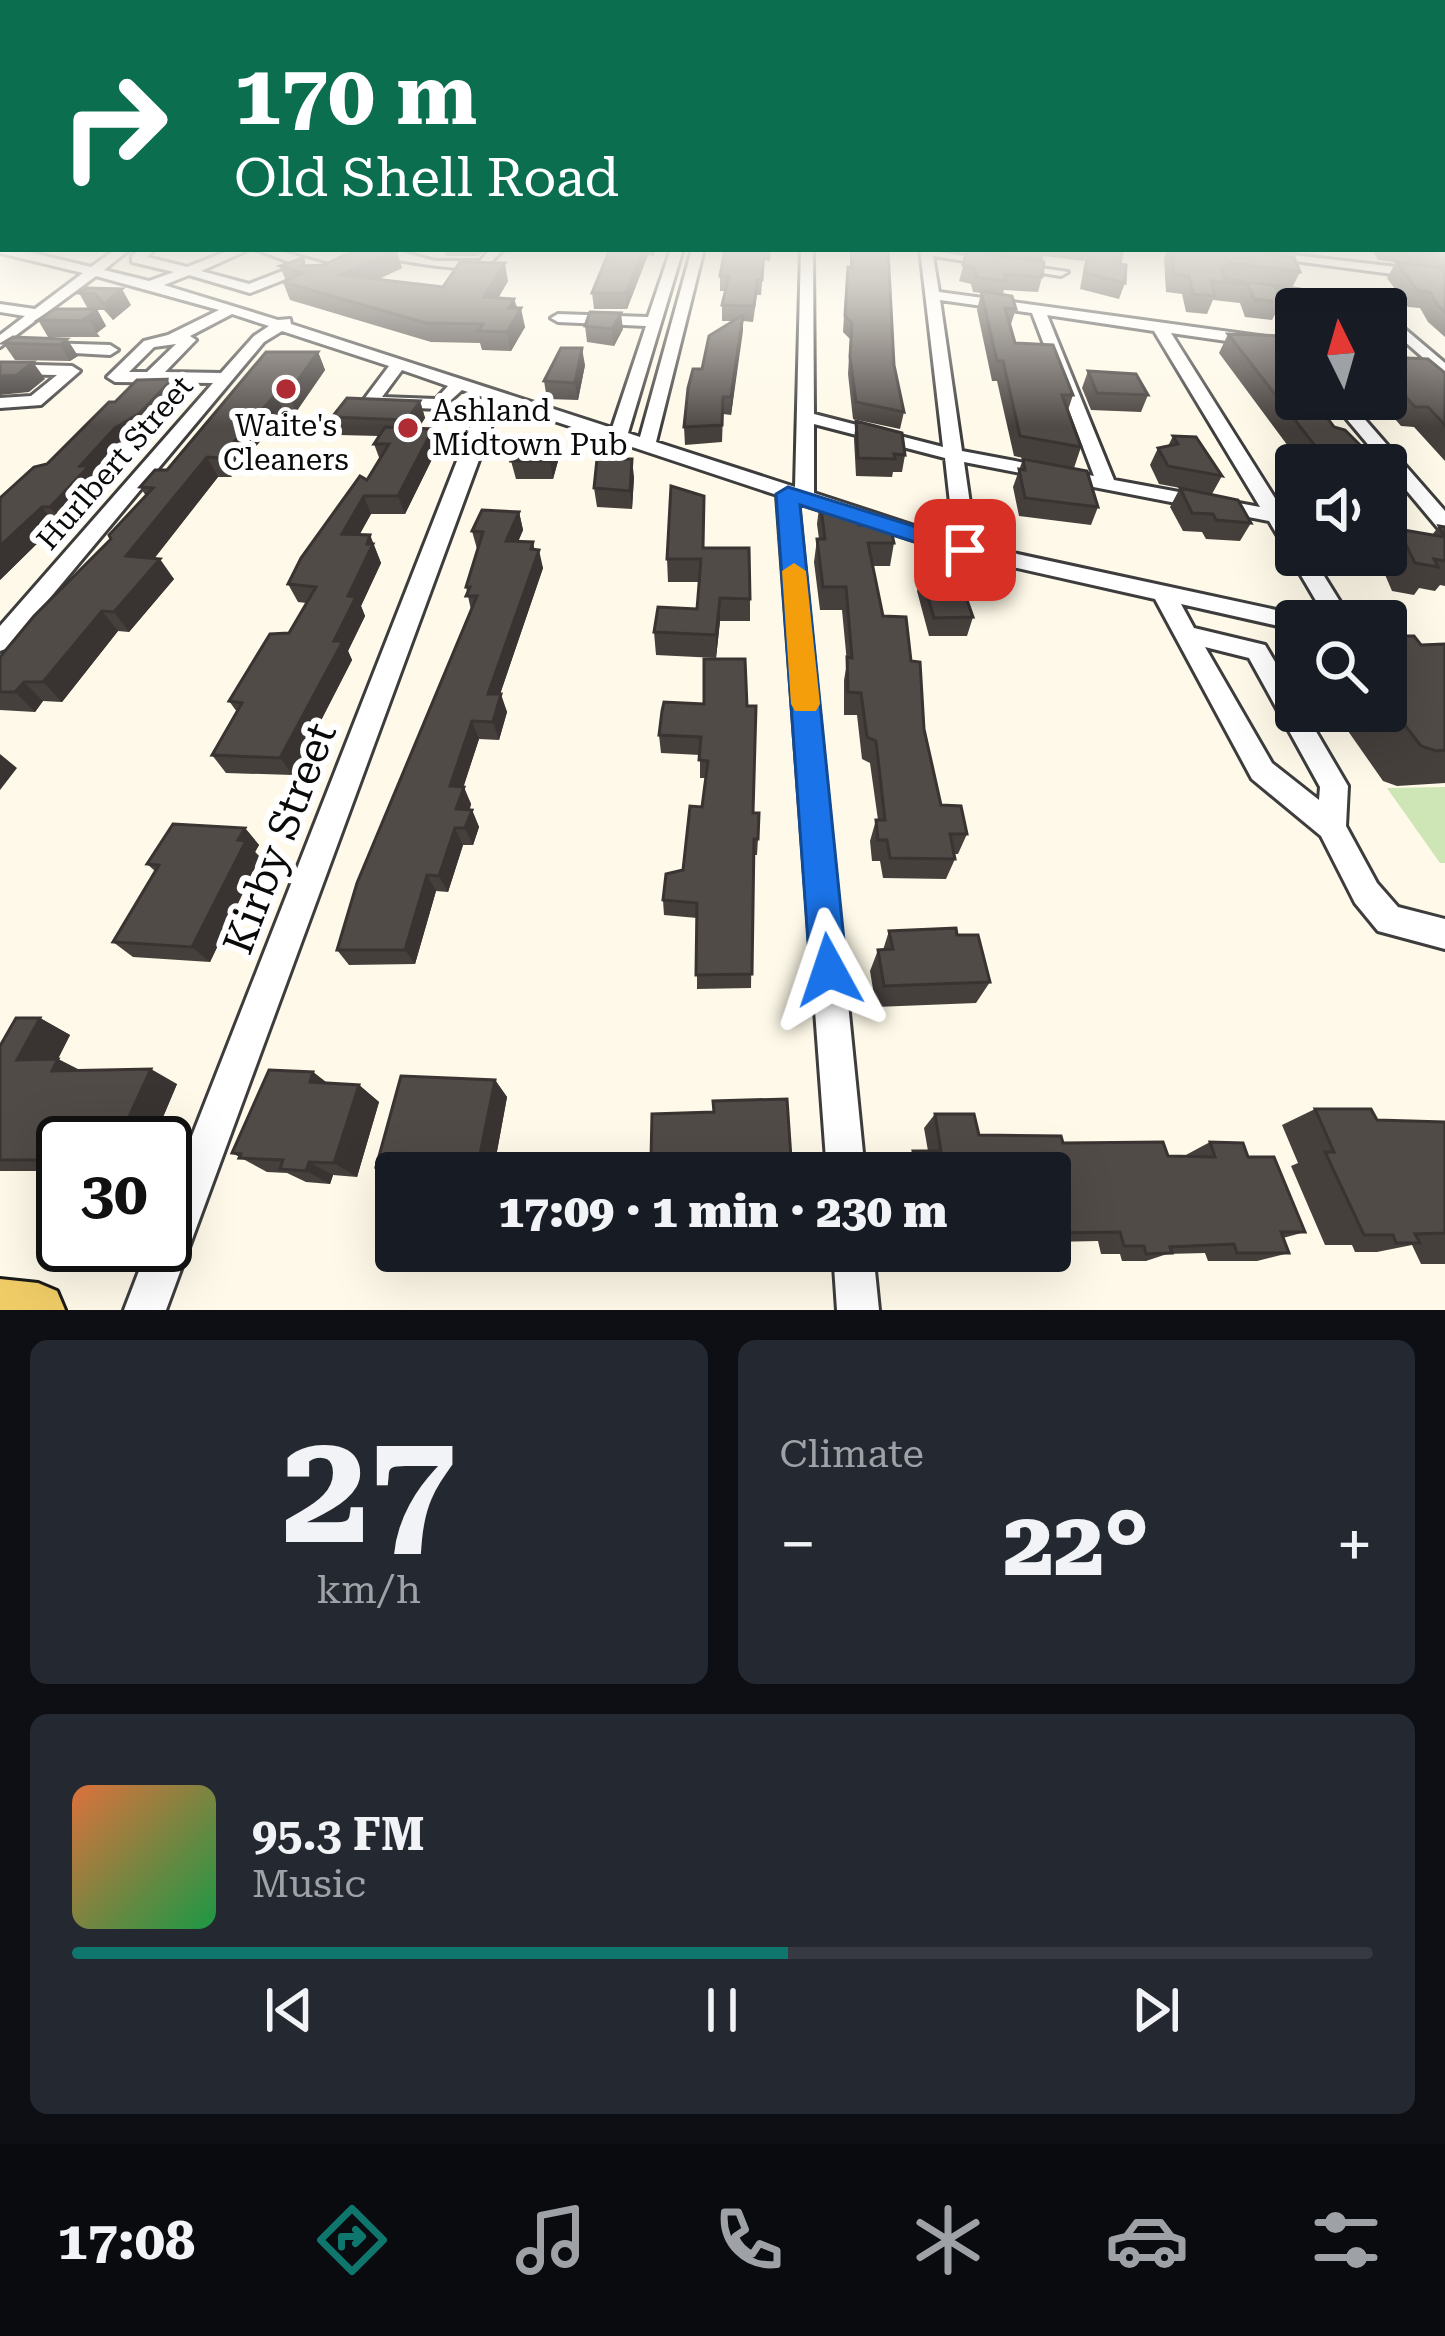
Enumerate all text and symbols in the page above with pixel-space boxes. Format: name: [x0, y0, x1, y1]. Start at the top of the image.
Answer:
text: 170 m: [234, 46, 477, 144]
icon: right: [36, 48, 192, 204]
text: Old Shell Road: [234, 146, 619, 209]
north arrow: [1275, 288, 1407, 420]
map controls: [1275, 288, 1407, 732]
street label: Hurlbert Street: [30, 369, 200, 557]
marker: Waite's Cleaners: [273, 376, 299, 402]
place label: Ashland Midtown Pub: [432, 393, 628, 462]
place label: Waite's Cleaners: [223, 408, 349, 477]
marker: Ashland Midtown Pub: [395, 415, 421, 441]
button: sound: [1275, 444, 1407, 576]
pin: [914, 499, 1016, 601]
icon: arrive: [932, 517, 998, 583]
button: search: [1275, 600, 1407, 732]
street label: Kirby Street: [213, 716, 346, 961]
position arrow: [766, 907, 892, 1033]
speed limit sign: 30: [36, 1116, 192, 1272]
text: 17:09 · 1 min · 230 m: [499, 1185, 947, 1238]
text: 27: [281, 1397, 456, 1580]
text: Climate: [780, 1431, 924, 1477]
text: 22°: [1003, 1492, 1149, 1597]
text: −: [780, 1506, 816, 1583]
text: +: [1336, 1506, 1373, 1583]
text: km/h: [317, 1567, 421, 1613]
text: 95.3 FM: [252, 1808, 424, 1861]
text: Music: [252, 1861, 366, 1907]
icon: previous: [256, 1977, 322, 2043]
icon: pause: [689, 1977, 755, 2043]
icon: next: [1123, 1977, 1189, 2043]
icon: directions: [310, 2198, 394, 2282]
icon: music: [509, 2198, 593, 2282]
icon: phone: [707, 2198, 791, 2282]
icon: climate: [906, 2198, 990, 2282]
icon: car: [1105, 2198, 1189, 2282]
icon: filters: [1304, 2198, 1388, 2282]
text: 17:08: [57, 2209, 195, 2272]

